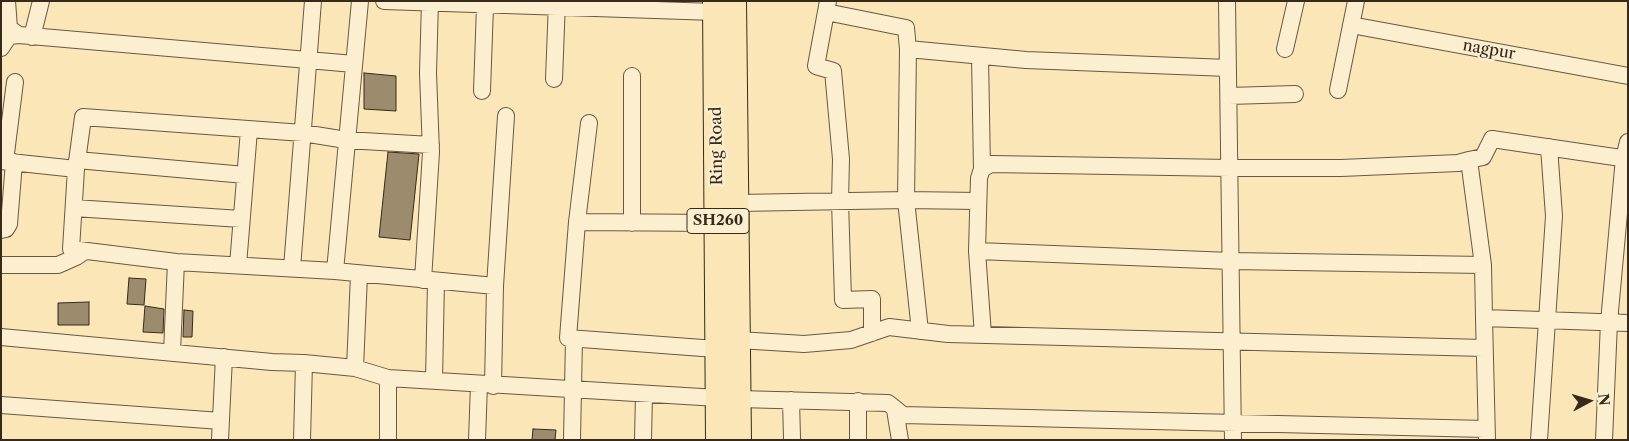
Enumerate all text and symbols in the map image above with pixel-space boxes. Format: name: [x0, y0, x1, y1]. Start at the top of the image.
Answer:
street label: nagpur: [1461, 36, 1517, 64]
street label: Ring Road: [707, 106, 727, 186]
road number: SH260: [687, 208, 749, 234]
north arrow: [1564, 376, 1614, 426]
text: N: [1594, 392, 1614, 406]

